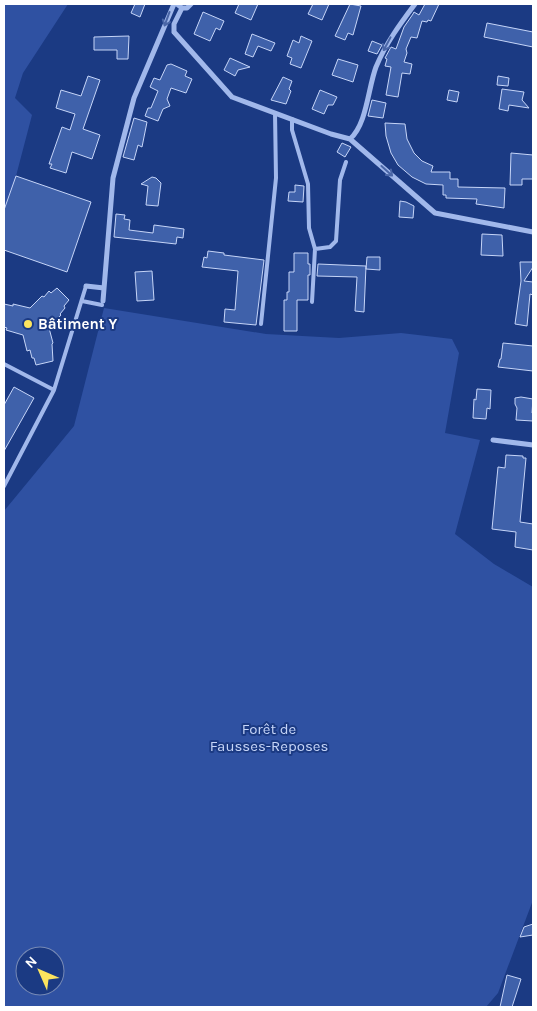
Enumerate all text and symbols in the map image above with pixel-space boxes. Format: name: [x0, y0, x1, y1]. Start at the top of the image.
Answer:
one-way arrow: [162, 11, 171, 26]
one-way arrow: [382, 36, 392, 51]
one-way arrow: [381, 165, 394, 177]
place label: Bâtiment Y: [38, 315, 118, 333]
marker: Bâtiment Y: [22, 318, 34, 330]
park label: Forêt de Fausses-Reposes: [210, 720, 328, 755]
north arrow: [15, 946, 65, 996]
text: N: [22, 953, 41, 972]

